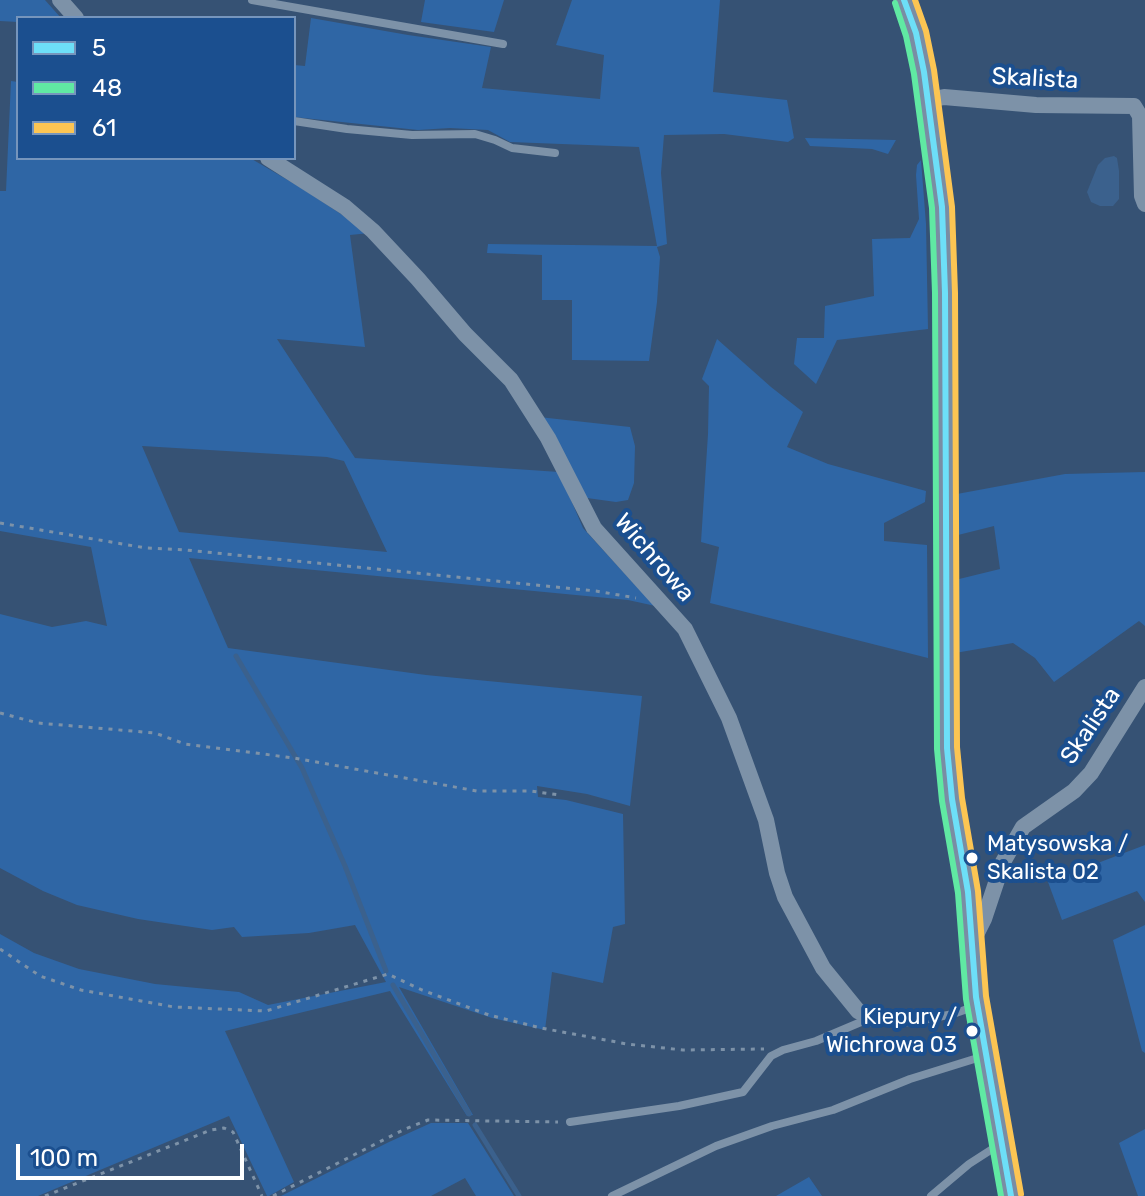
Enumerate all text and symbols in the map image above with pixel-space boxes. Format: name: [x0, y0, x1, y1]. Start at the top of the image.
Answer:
legend: [16, 16, 296, 160]
text: 5: [92, 34, 106, 62]
street label: Skalista: [991, 62, 1079, 96]
text: 48: [92, 74, 122, 102]
text: 61: [92, 114, 116, 142]
street label: Wichrowa: [608, 508, 700, 608]
street label: Skalista: [1055, 682, 1127, 770]
place label: Matysowska / Skalista 02: [987, 832, 1128, 884]
marker: Matysowska / Skalista 02: [964, 850, 980, 866]
place label: Kiepury / Wichrowa 03: [826, 1005, 957, 1056]
marker: Kiepury / Wichrowa 03: [964, 1023, 980, 1039]
scale bar: [20, 1128, 248, 1178]
text: 100 m: [30, 1144, 98, 1172]

